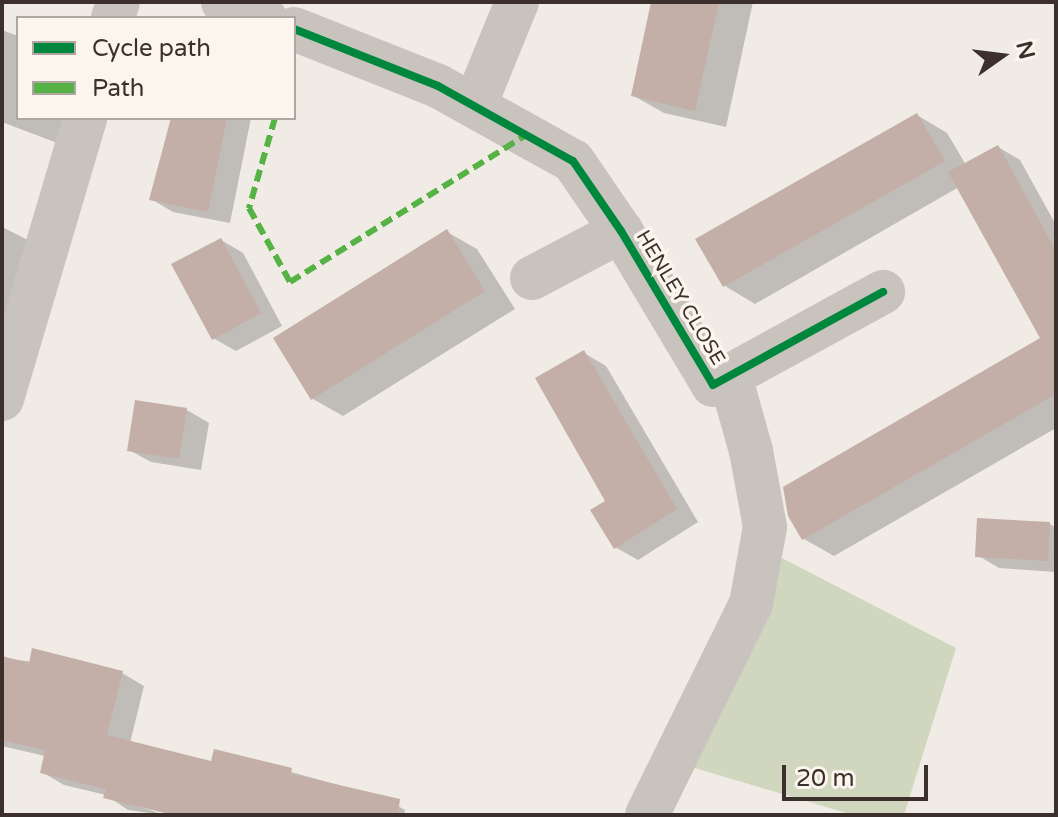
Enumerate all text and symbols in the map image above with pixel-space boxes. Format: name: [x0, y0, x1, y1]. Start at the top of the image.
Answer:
legend: [16, 16, 296, 120]
north arrow: [962, 16, 1042, 96]
text: Cycle path: [92, 34, 211, 63]
text: N: [1011, 38, 1040, 62]
text: Path: [92, 74, 145, 103]
street label: HENLEY CLOSE: [630, 226, 730, 370]
scale bar: [786, 749, 932, 799]
text: 20 m: [796, 764, 854, 793]

